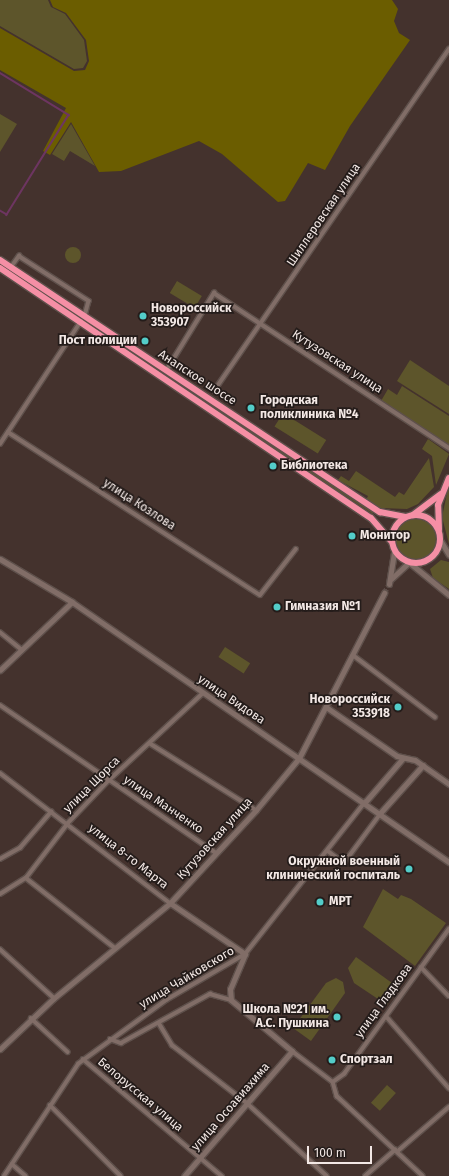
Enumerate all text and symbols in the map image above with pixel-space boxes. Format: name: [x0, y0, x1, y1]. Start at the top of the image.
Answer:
street label: Шиллеровская улица: [284, 161, 364, 269]
place label: Новороссийск 353907: [151, 302, 232, 330]
marker: Новороссийск 353907: [138, 311, 148, 321]
street label: Кутузовская улица: [289, 327, 385, 397]
place label: Пост полиции: [59, 334, 137, 348]
marker: Пост полиции: [140, 336, 150, 346]
street label: Анапское шоссе: [155, 347, 239, 409]
place label: Городская поликлиника №4: [260, 394, 359, 422]
marker: Городская поликлиника №4: [245, 402, 257, 414]
place label: Библиотека: [281, 459, 348, 473]
marker: Библиотека: [268, 461, 278, 471]
street label: улица Козлова: [100, 476, 178, 534]
place label: Монитор: [360, 529, 410, 543]
marker: Монитор: [347, 531, 357, 541]
place label: Гимназия №1: [285, 600, 361, 614]
marker: Гимназия №1: [272, 602, 282, 612]
street label: улица Видова: [195, 672, 267, 728]
place label: Новороссийск 353918: [309, 693, 390, 721]
marker: Новороссийск 353918: [393, 702, 403, 712]
street label: улица Щорса: [61, 754, 123, 816]
street label: улица Манченко: [120, 773, 206, 837]
street label: Кутузовская улица: [174, 795, 256, 883]
street label: улица 8-го Марта: [85, 821, 171, 893]
place label: Окружной военный клинический госпиталь: [266, 855, 400, 883]
marker: Окружной военный клинический госпиталь: [403, 863, 415, 875]
place label: МРТ: [329, 895, 352, 909]
marker: МРТ: [314, 896, 326, 908]
street label: улица Чайковского: [137, 944, 237, 1012]
street label: улица Гладкова: [352, 961, 416, 1041]
place label: Школа №21 им. А.С. Пушкина: [243, 1003, 329, 1031]
marker: Школа №21 им. А.С. Пушкина: [332, 1012, 342, 1022]
place label: Спортзал: [340, 1053, 393, 1067]
street label: Белорусская улица: [94, 1055, 186, 1135]
marker: Спортзал: [327, 1055, 337, 1065]
street label: улица Осоавиахима: [189, 1060, 273, 1154]
scale bar: [309, 1138, 374, 1164]
text: 100 m: [314, 1146, 346, 1160]

